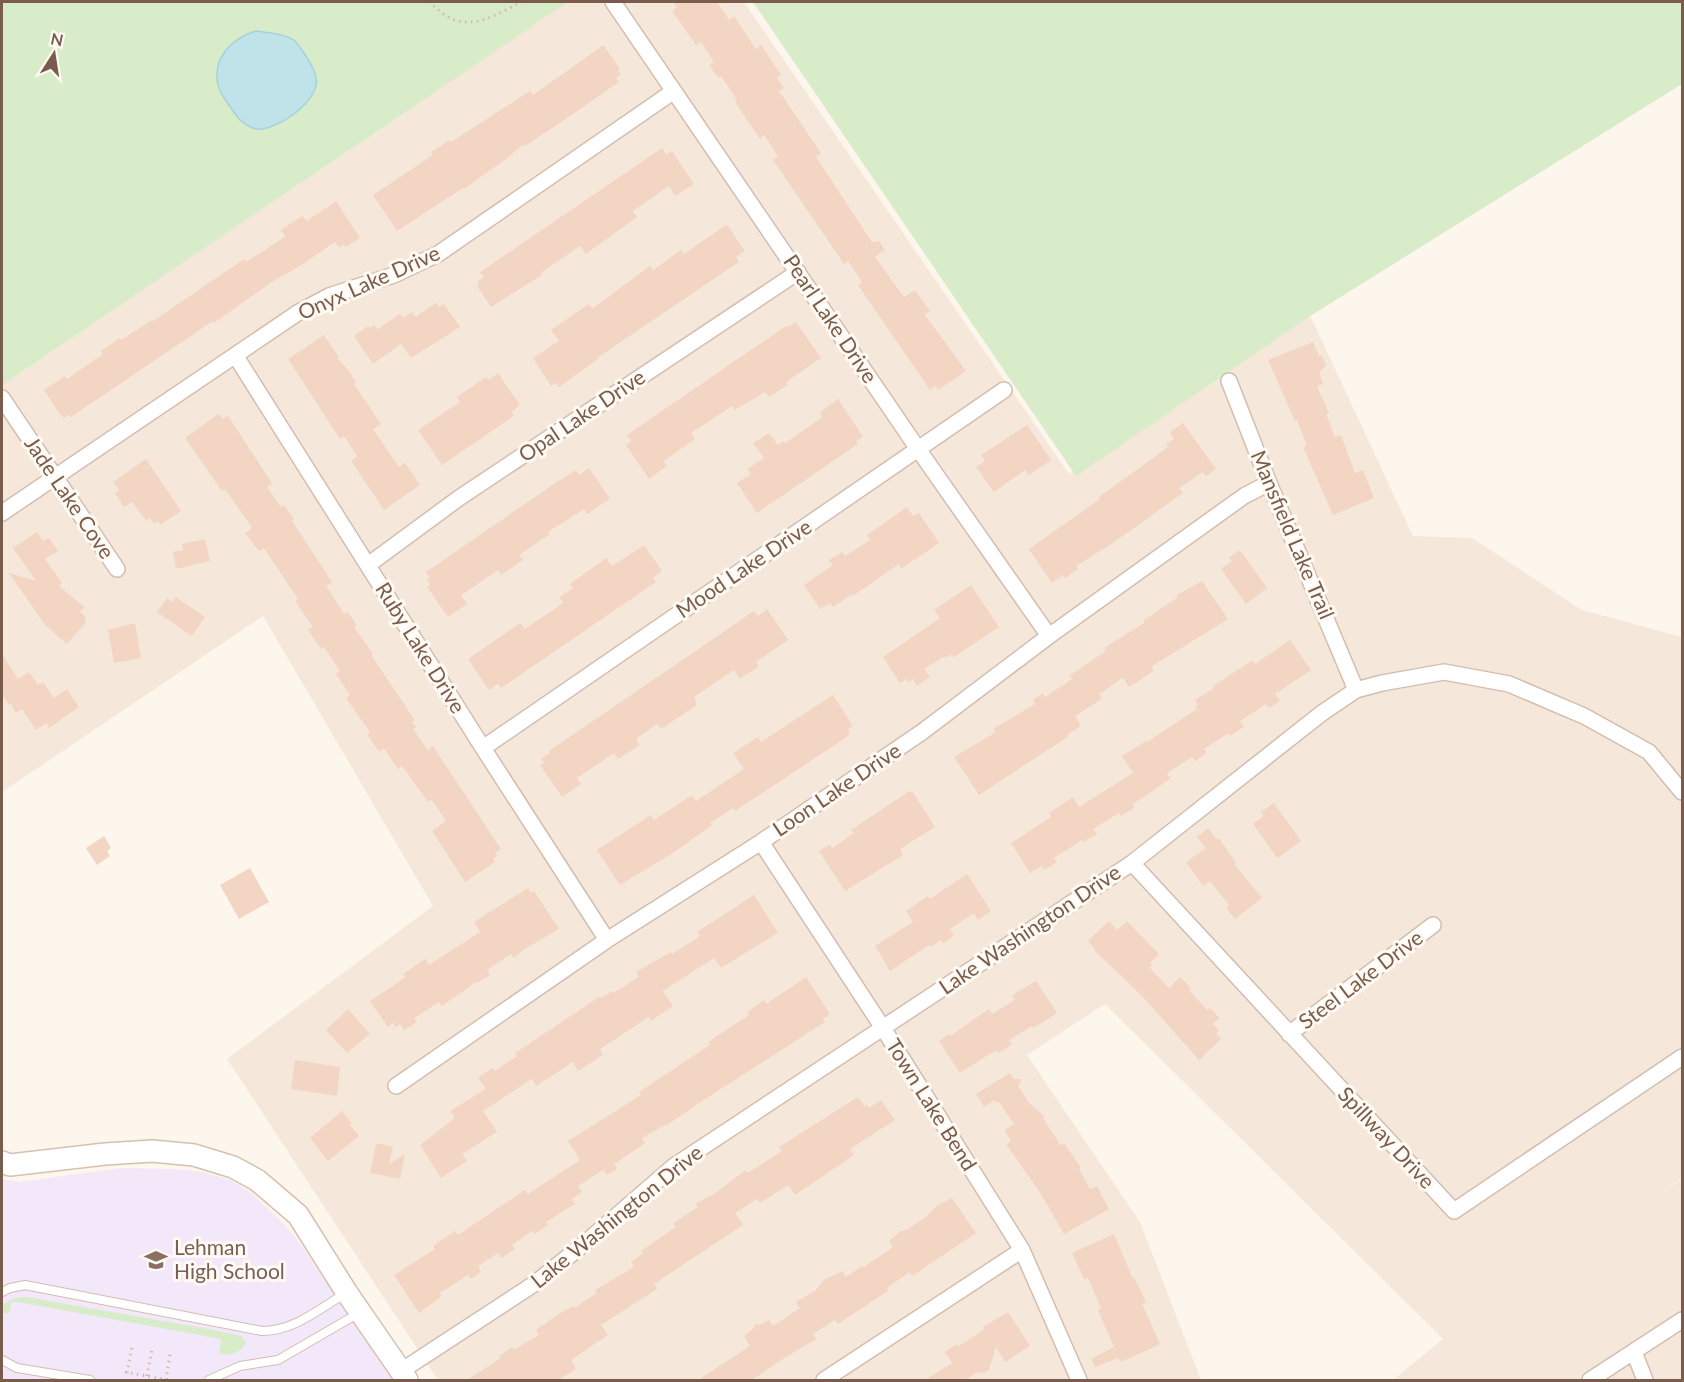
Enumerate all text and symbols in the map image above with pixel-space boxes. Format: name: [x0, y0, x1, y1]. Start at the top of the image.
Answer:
north arrow: [24, 24, 84, 84]
text: N: [49, 28, 65, 49]
street label: Onyx Lake Drive: [294, 239, 443, 324]
street label: Pearl Lake Drive: [779, 249, 883, 387]
street label: Opal Lake Drive: [513, 363, 649, 466]
street label: Jade Lake Cove: [20, 431, 120, 563]
street label: Mansfield Lake Trail: [1247, 446, 1340, 622]
street label: Mood Lake Drive: [671, 513, 816, 622]
street label: Ruby Lake Drive: [371, 577, 471, 717]
street label: Loon Lake Drive: [768, 737, 905, 841]
street label: Lake Washington Drive: [934, 859, 1125, 999]
street label: Steel Lake Drive: [1293, 924, 1427, 1034]
street label: Town Lake Bend: [882, 1034, 983, 1175]
street label: Spillway Drive: [1334, 1081, 1441, 1193]
street label: Lake Washington Drive: [525, 1139, 707, 1293]
place label: Lehman High School: [174, 1234, 285, 1283]
school or university icon: Lehman High School: [143, 1247, 169, 1273]

